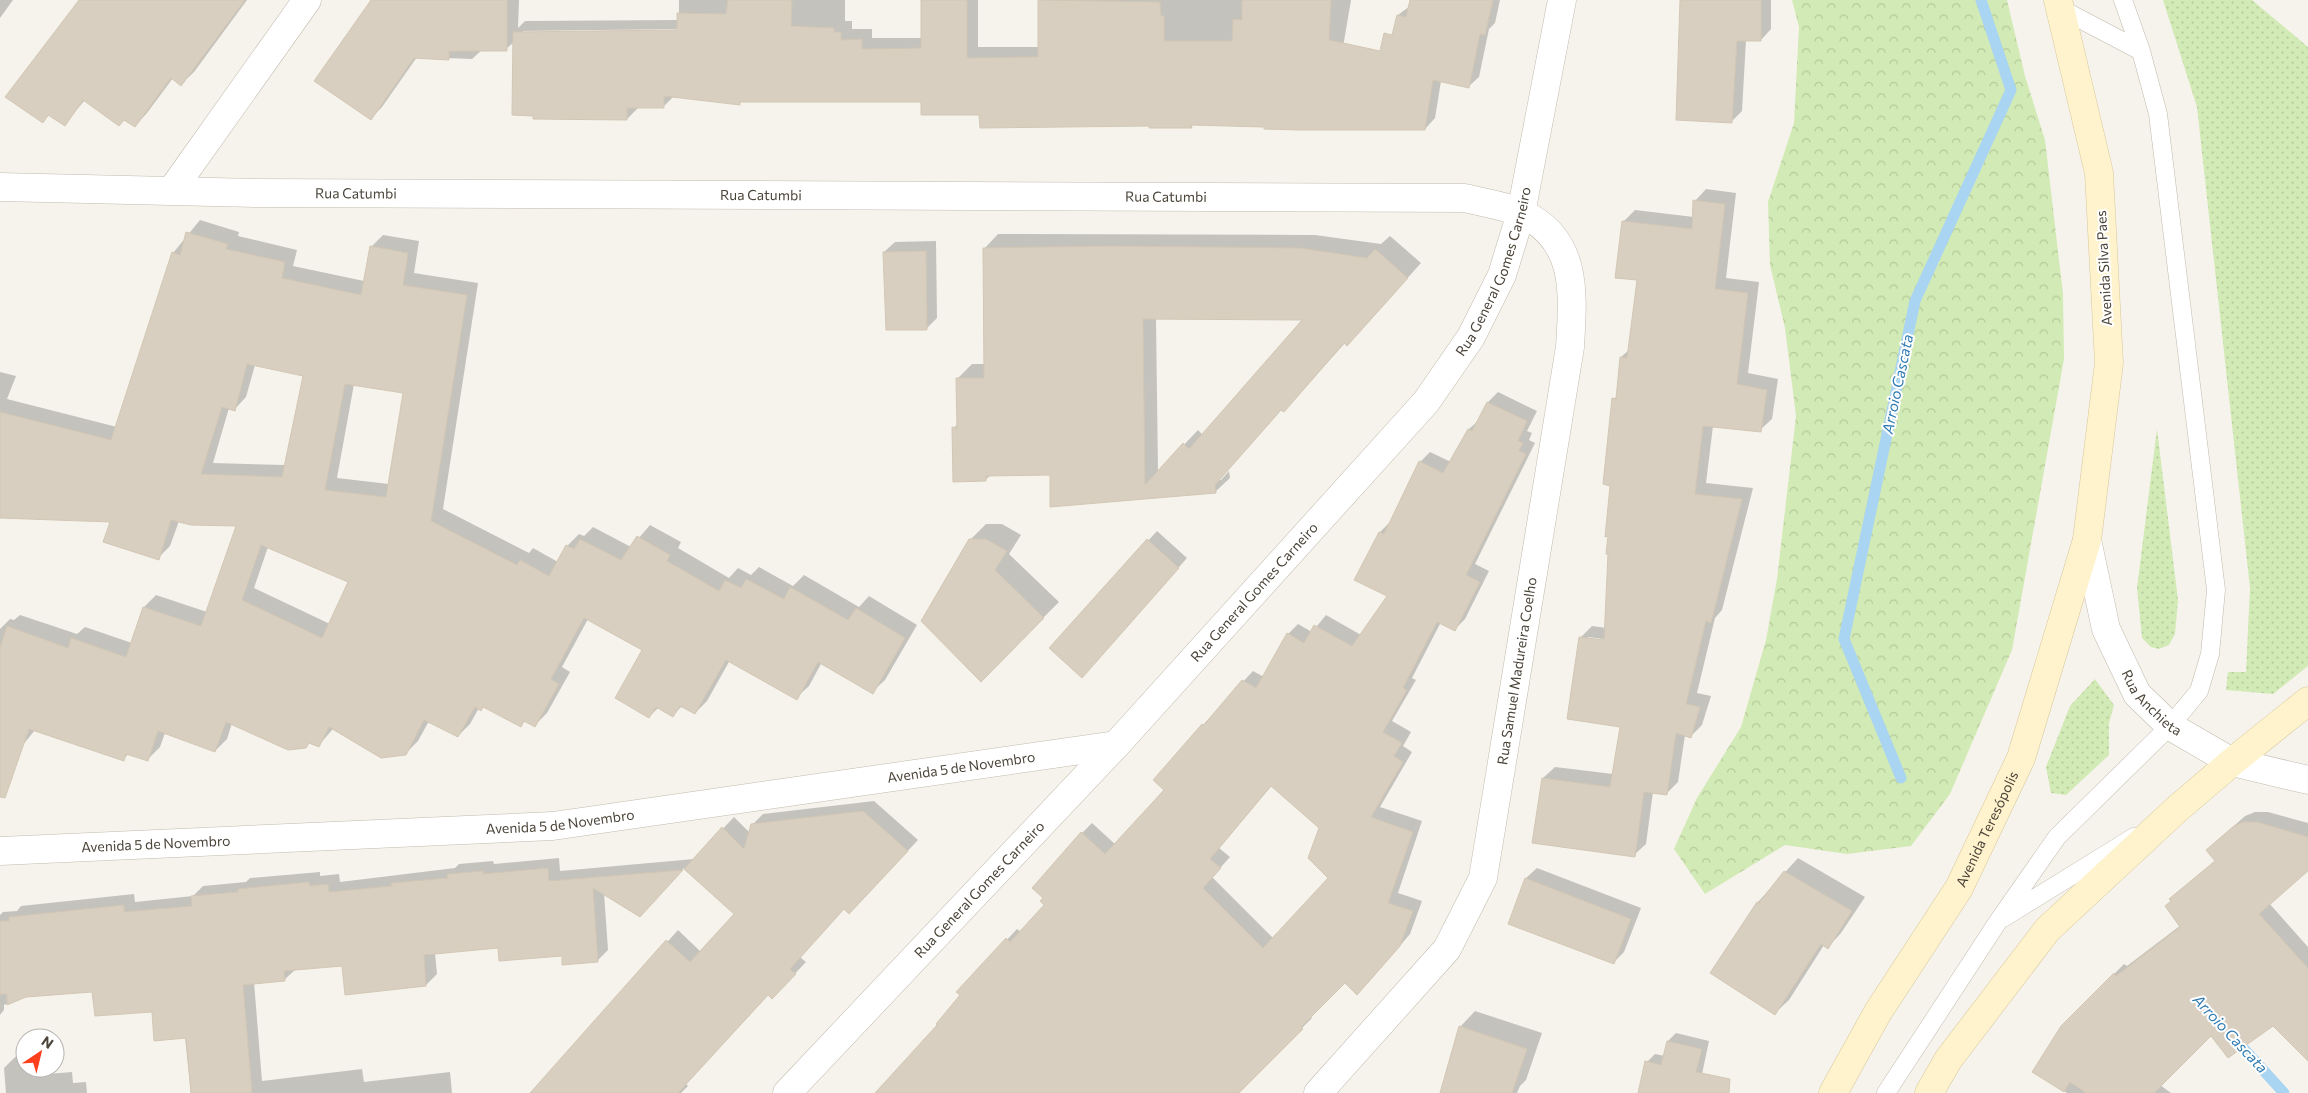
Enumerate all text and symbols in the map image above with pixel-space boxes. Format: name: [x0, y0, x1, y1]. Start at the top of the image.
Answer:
street label: Rua Catumbi: [315, 184, 397, 202]
street label: Rua General Gomes Carneiro: [1452, 185, 1534, 359]
street label: Rua Catumbi: [720, 186, 802, 203]
street label: Rua Catumbi: [1125, 188, 1207, 205]
street label: Avenida Silva Paes: [2092, 210, 2115, 326]
water label: Arroio Cascata: [1878, 332, 1916, 436]
street label: Rua General Gomes Carneiro: [1187, 519, 1321, 665]
street label: Rua Samuel Madureira Coelho: [1493, 576, 1540, 766]
street label: Rua Anchieta: [2119, 667, 2185, 739]
street label: Avenida 5 de Novembro: [886, 748, 1036, 786]
street label: Avenida Teresópolis: [1952, 768, 2021, 890]
street label: Avenida 5 de Novembro: [485, 805, 635, 837]
street label: Rua General Gomes Carneiro: [910, 817, 1048, 961]
street label: Avenida 5 de Novembro: [81, 832, 231, 855]
water label: Arroio Cascata: [2189, 990, 2272, 1076]
north arrow: [15, 1028, 65, 1078]
text: N: [39, 1032, 57, 1052]

